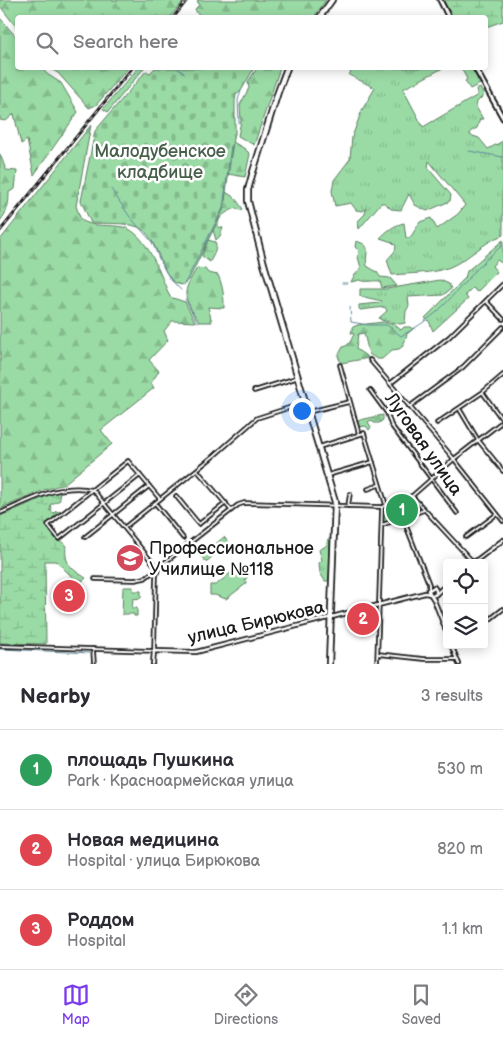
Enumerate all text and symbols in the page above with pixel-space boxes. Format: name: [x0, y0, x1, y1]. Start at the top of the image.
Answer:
search box: [15, 15, 488, 70]
icon: search: [33, 29, 61, 57]
text: Search here: [73, 31, 178, 54]
park label: Малодубенское кладбище: [94, 141, 226, 183]
street label: Луговая улица: [380, 388, 467, 500]
your location: [289, 398, 315, 424]
pin: 1: [386, 491, 418, 529]
place label: Профессиональное Училище №118: [149, 538, 314, 580]
school or university icon: Профессиональное Училище №118: [115, 543, 145, 573]
map controls: [443, 559, 488, 649]
button: locate: [443, 559, 488, 604]
pin: 3: [53, 577, 85, 615]
street label: улица Бирюкова: [186, 596, 327, 648]
pin: 2: [347, 600, 379, 638]
button: layers: [443, 604, 488, 649]
text: Nearby: [20, 684, 90, 709]
text: 3 results: [421, 687, 483, 706]
text: площадь Пушкина: [67, 749, 234, 772]
text: 1: [33, 760, 39, 779]
text: 530 m: [437, 760, 483, 779]
text: Park · Красноармейская улица: [67, 772, 294, 791]
text: Новая медицина: [67, 829, 219, 852]
text: 2: [31, 840, 41, 859]
text: 820 m: [437, 840, 483, 859]
text: Hospital · улица Бирюкова: [67, 852, 260, 871]
text: Роддом: [67, 909, 135, 932]
text: 3: [31, 920, 41, 939]
text: 1.1 km: [442, 920, 483, 939]
text: Hospital: [67, 932, 126, 951]
tab: Map: [62, 981, 90, 1028]
tab: Directions: [214, 981, 278, 1028]
tab: Saved: [402, 981, 441, 1028]

